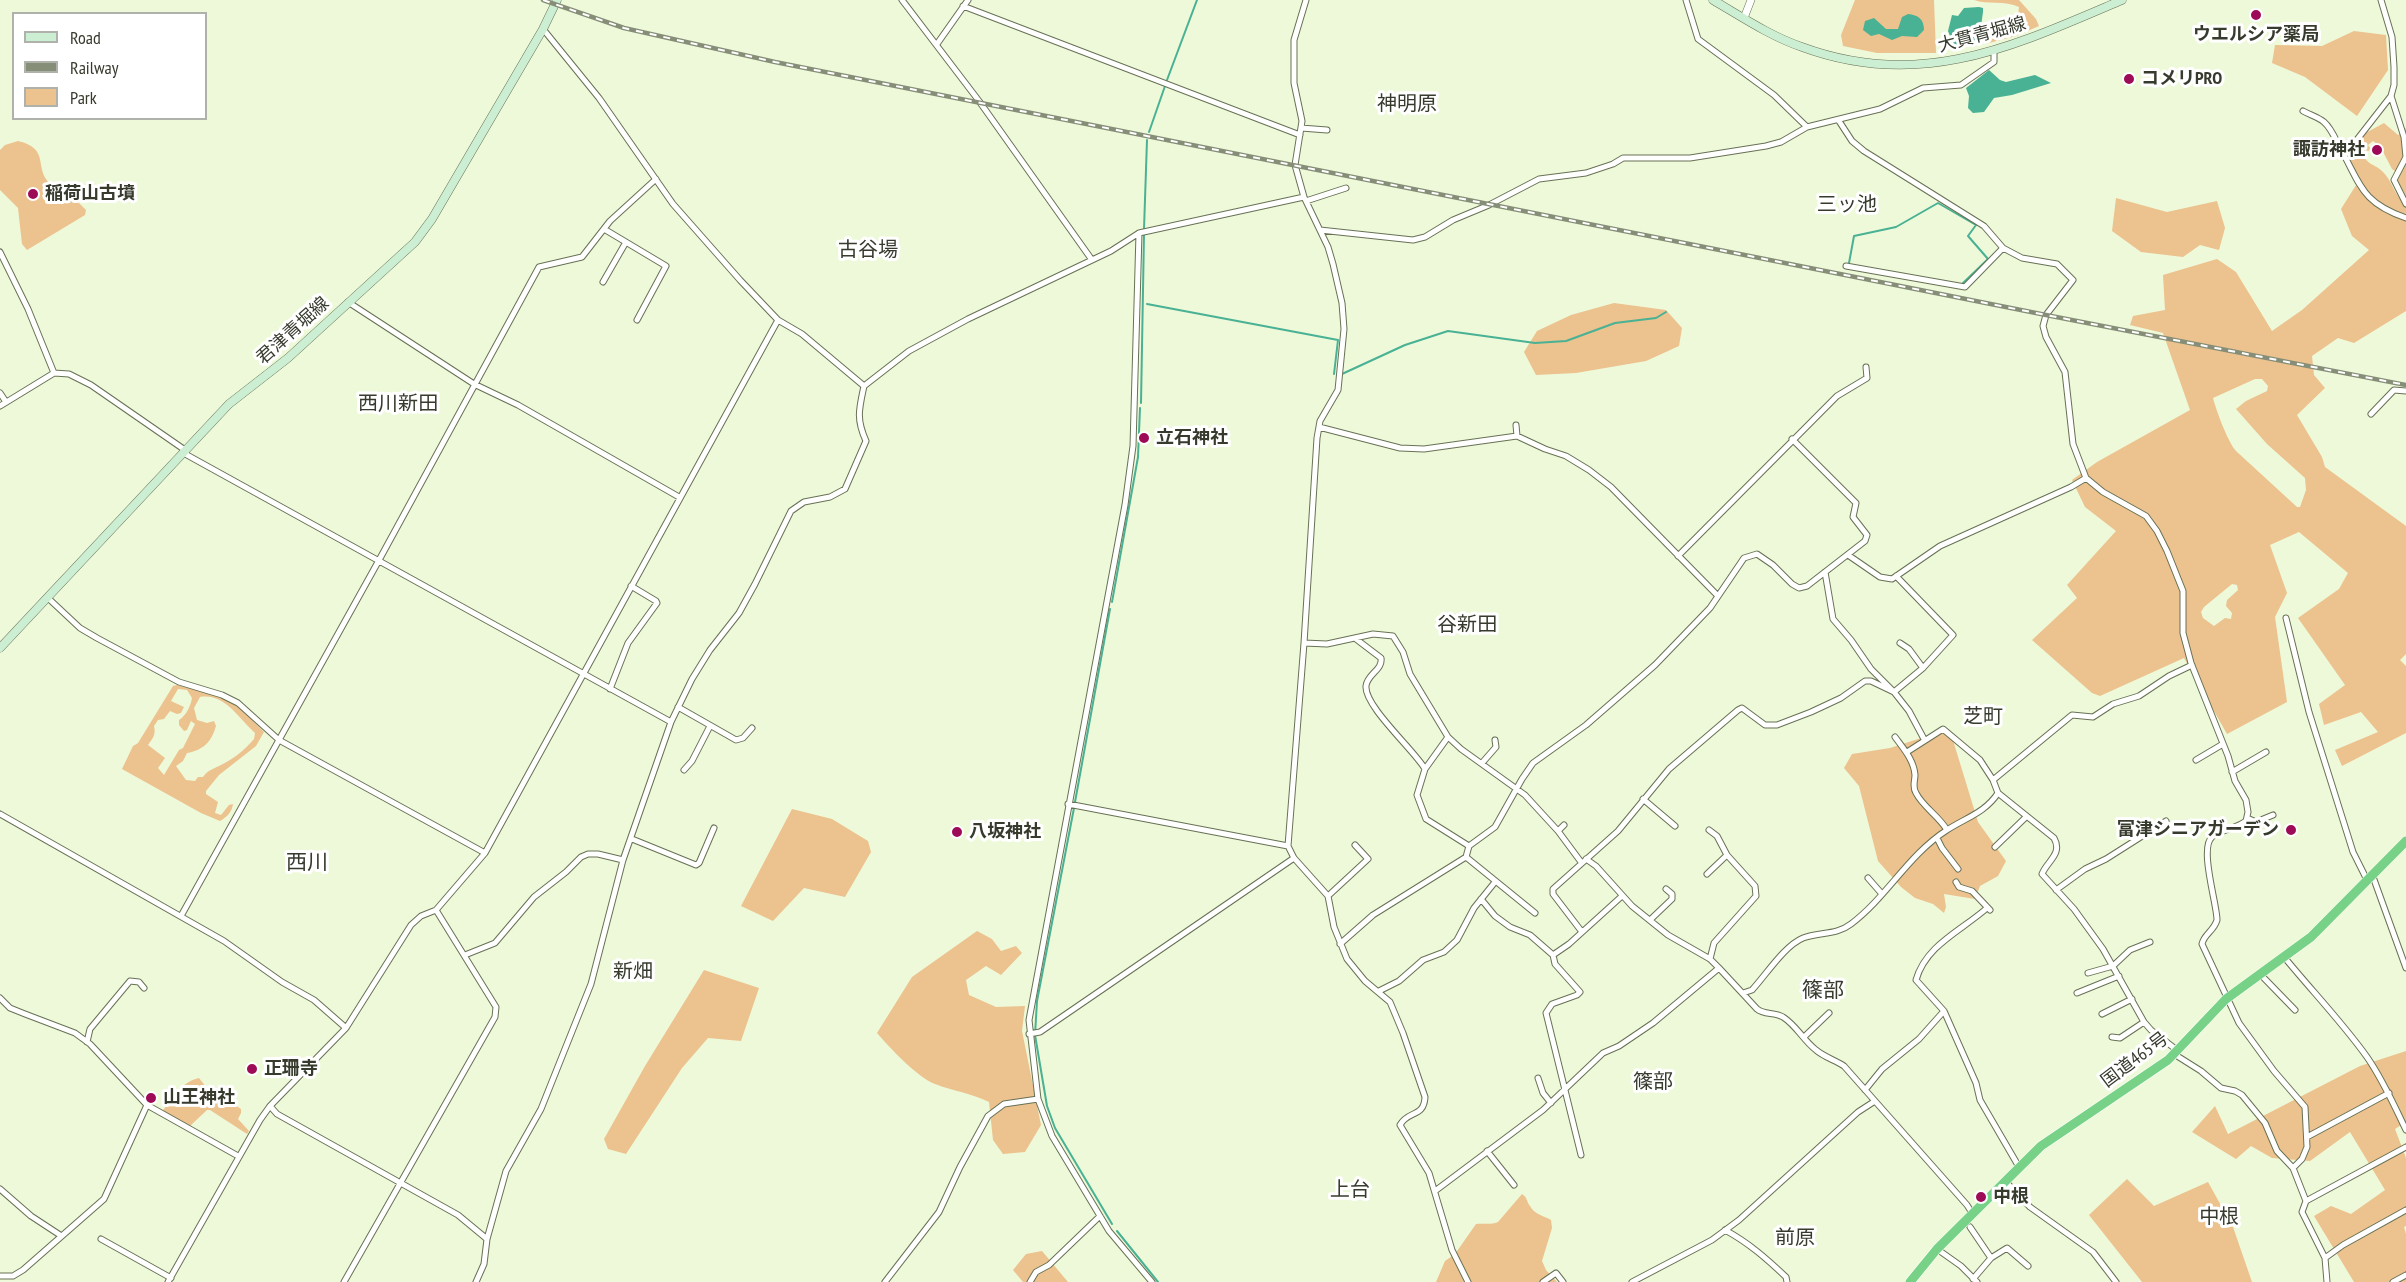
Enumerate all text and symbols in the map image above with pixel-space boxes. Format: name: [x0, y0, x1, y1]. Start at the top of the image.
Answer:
marker: ウエルシア薬局: [2249, 8, 2263, 22]
legend: [12, 12, 207, 120]
street label: 大貫青堀線: [1936, 13, 2028, 57]
place label: ウエルシア薬局: [2193, 24, 2319, 46]
text: Road: [70, 26, 101, 49]
text: Railway: [70, 56, 119, 79]
place label: コメリPRO: [2141, 68, 2222, 90]
marker: コメリPRO: [2122, 72, 2136, 86]
text: Park: [70, 86, 97, 109]
district label: 神明原: [1377, 92, 1437, 116]
place label: 諏訪神社: [2293, 139, 2365, 161]
marker: 諏訪神社: [2370, 143, 2384, 157]
place label: 稲荷山古墳: [45, 183, 135, 205]
marker: 稲荷山古墳: [26, 187, 40, 201]
district label: 三ッ池: [1817, 193, 1877, 217]
district label: 古谷場: [838, 238, 898, 262]
street label: 君津青堀線: [252, 293, 334, 369]
district label: 西川新田: [358, 392, 438, 416]
place label: 立石神社: [1156, 427, 1228, 449]
marker: 立石神社: [1137, 431, 1151, 445]
district label: 谷新田: [1437, 613, 1497, 637]
district label: 芝町: [1963, 705, 2003, 729]
place label: 富津シニアガーデン: [2117, 819, 2279, 841]
place label: 八坂神社: [969, 821, 1041, 843]
marker: 富津シニアガーデン: [2284, 823, 2298, 837]
marker: 八坂神社: [950, 825, 964, 839]
district label: 西川: [286, 850, 328, 876]
district label: 新畑: [613, 960, 653, 984]
district label: 篠部: [1802, 978, 1844, 1004]
street label: 国道465号: [2097, 1028, 2173, 1092]
place label: 正珊寺: [264, 1058, 318, 1080]
marker: 正珊寺: [245, 1062, 259, 1076]
district label: 篠部: [1633, 1070, 1673, 1094]
place label: 山王神社: [163, 1087, 235, 1109]
marker: 山王神社: [144, 1091, 158, 1105]
district label: 上台: [1330, 1178, 1370, 1202]
place label: 中根: [1993, 1186, 2029, 1208]
marker: 中根: [1974, 1190, 1988, 1204]
district label: 中根: [2199, 1205, 2239, 1229]
district label: 前原: [1775, 1226, 1815, 1250]

